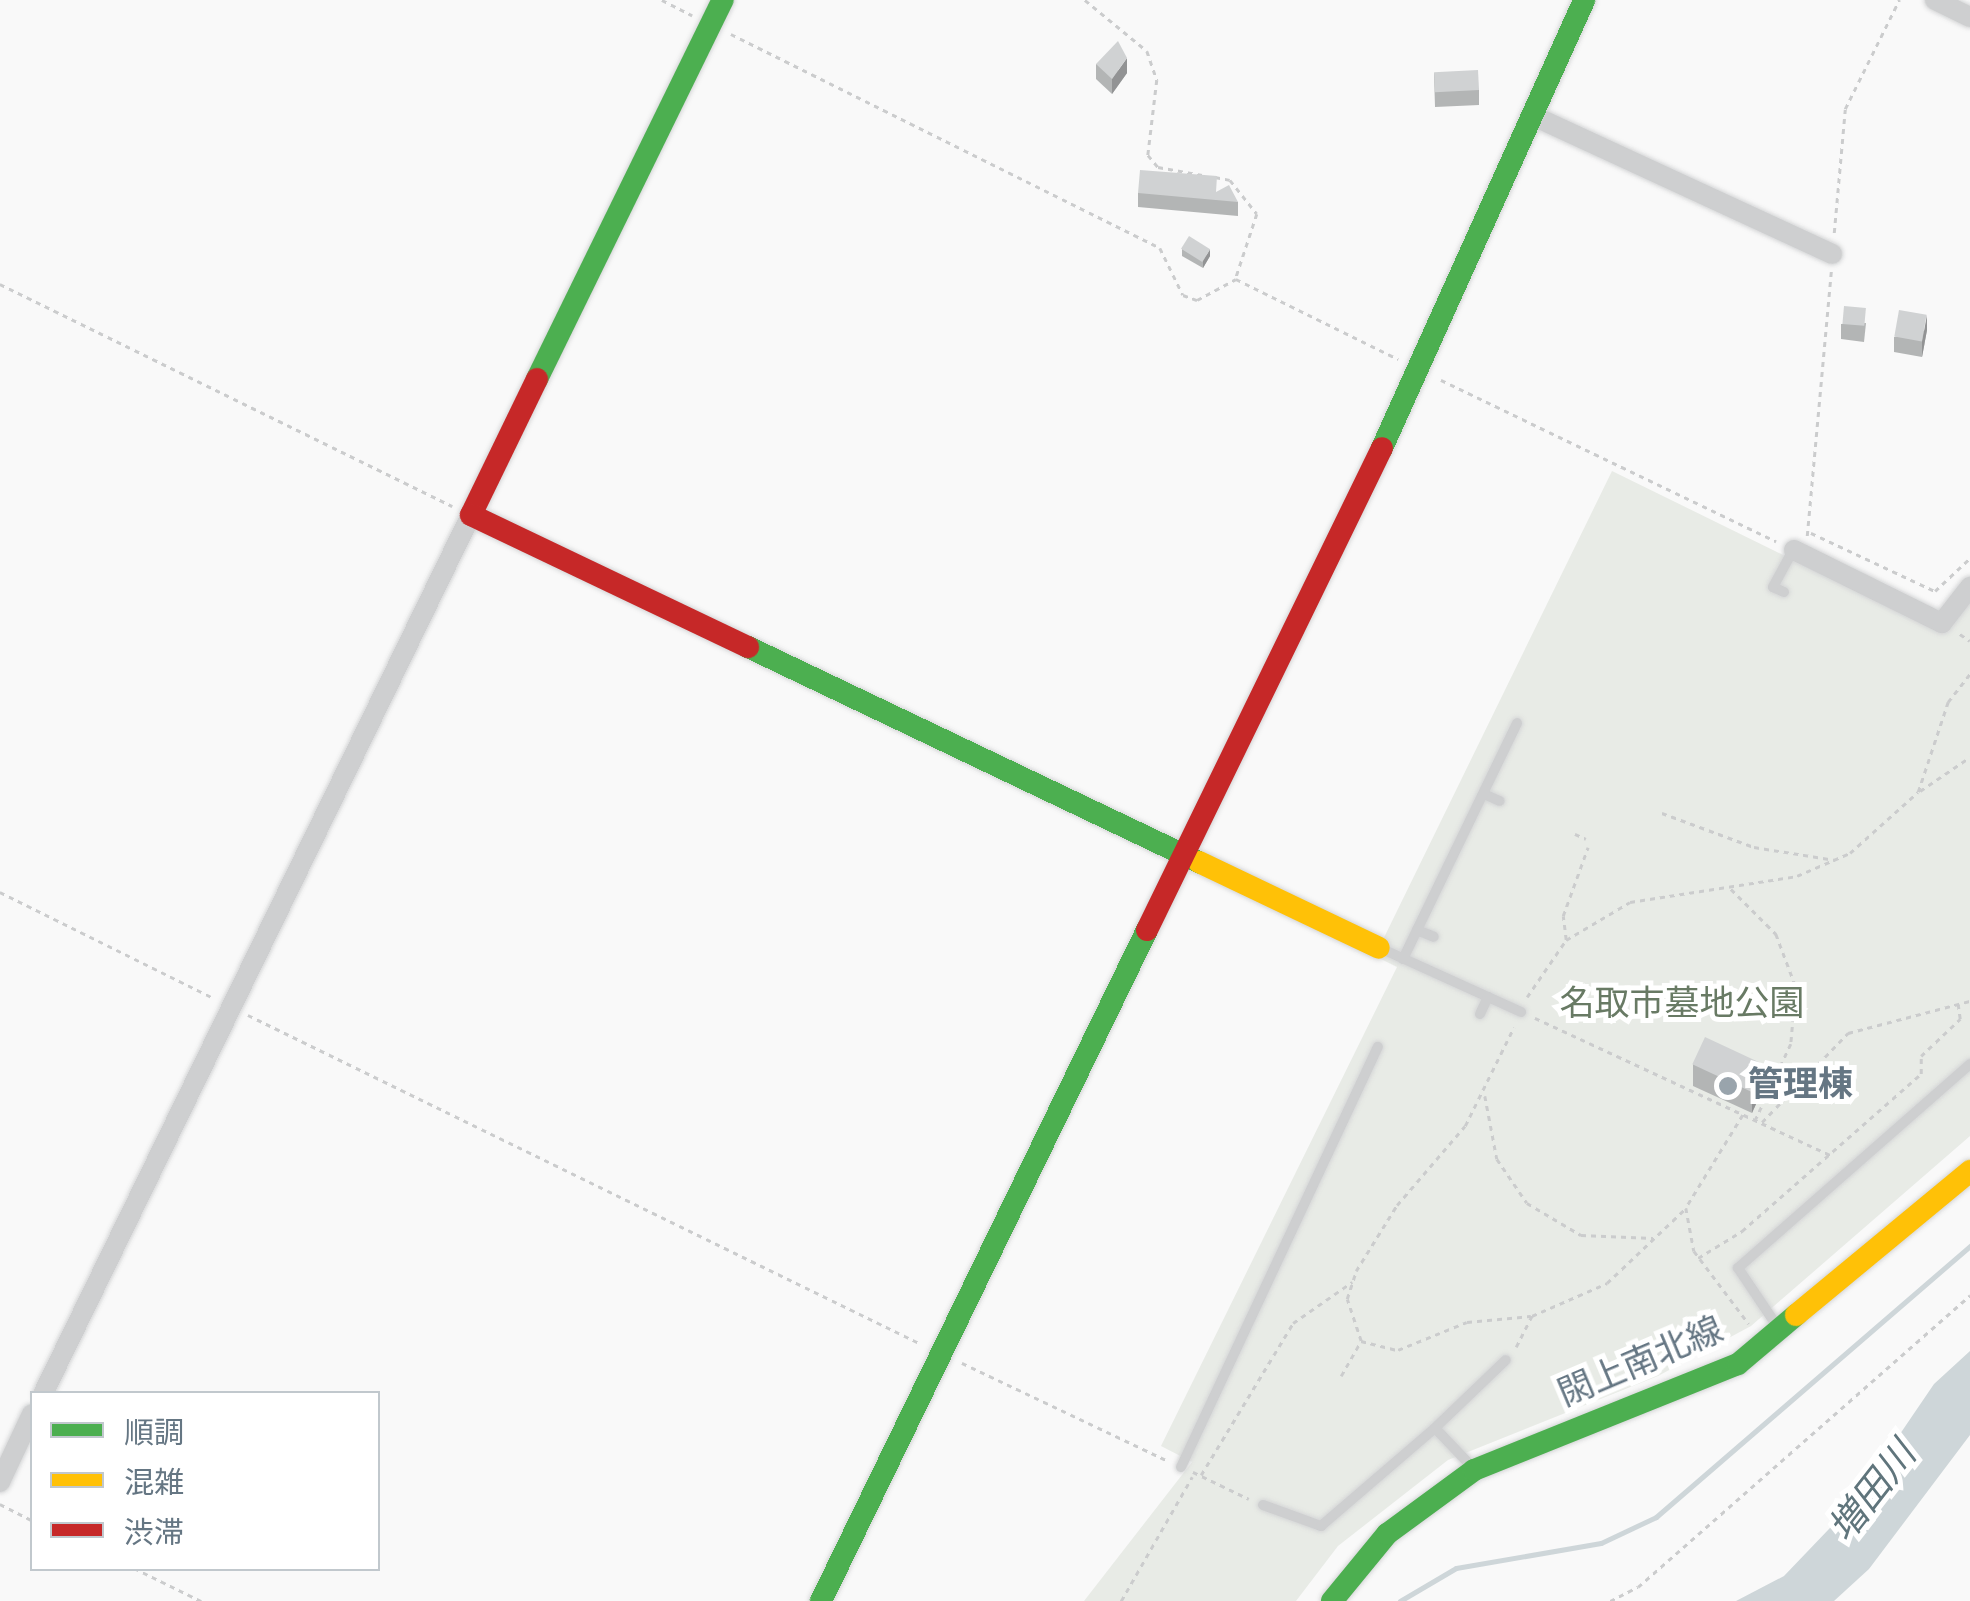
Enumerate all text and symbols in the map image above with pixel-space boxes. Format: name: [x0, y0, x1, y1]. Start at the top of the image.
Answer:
park label: 名取市墓地公園: [1560, 984, 1804, 1026]
place label: 管理棟: [1748, 1065, 1853, 1107]
marker: 管理棟: [1717, 1075, 1739, 1097]
street label: 閖上南北線: [1552, 1309, 1730, 1417]
legend: [30, 1391, 380, 1571]
text: 順調: [124, 1419, 184, 1449]
water label: 増田川: [1821, 1434, 1927, 1552]
text: 混雑: [124, 1469, 184, 1499]
text: 渋滞: [124, 1519, 184, 1549]

